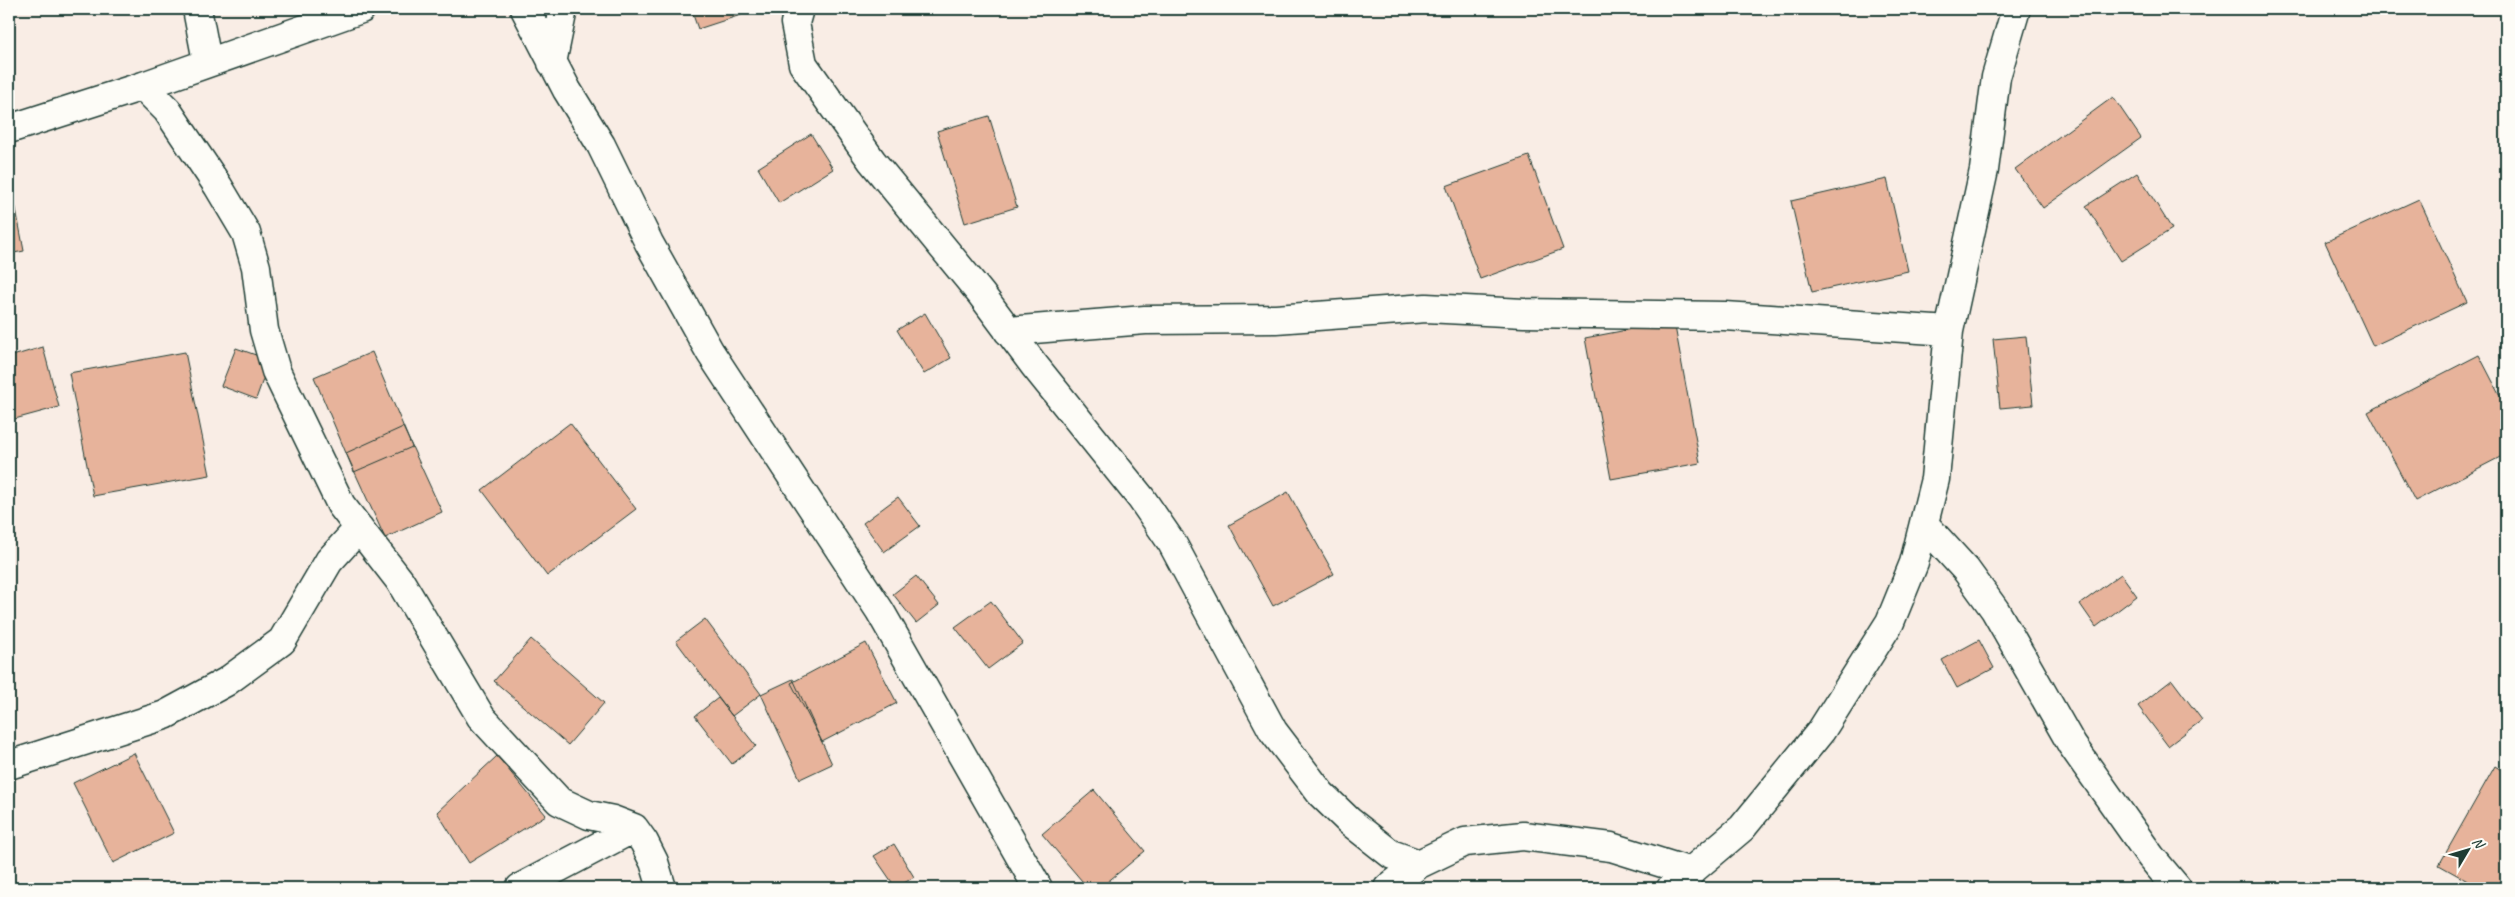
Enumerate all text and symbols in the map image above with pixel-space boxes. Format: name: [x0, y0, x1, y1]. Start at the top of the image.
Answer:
north arrow: [2442, 824, 2492, 874]
text: N: [2468, 834, 2489, 853]

